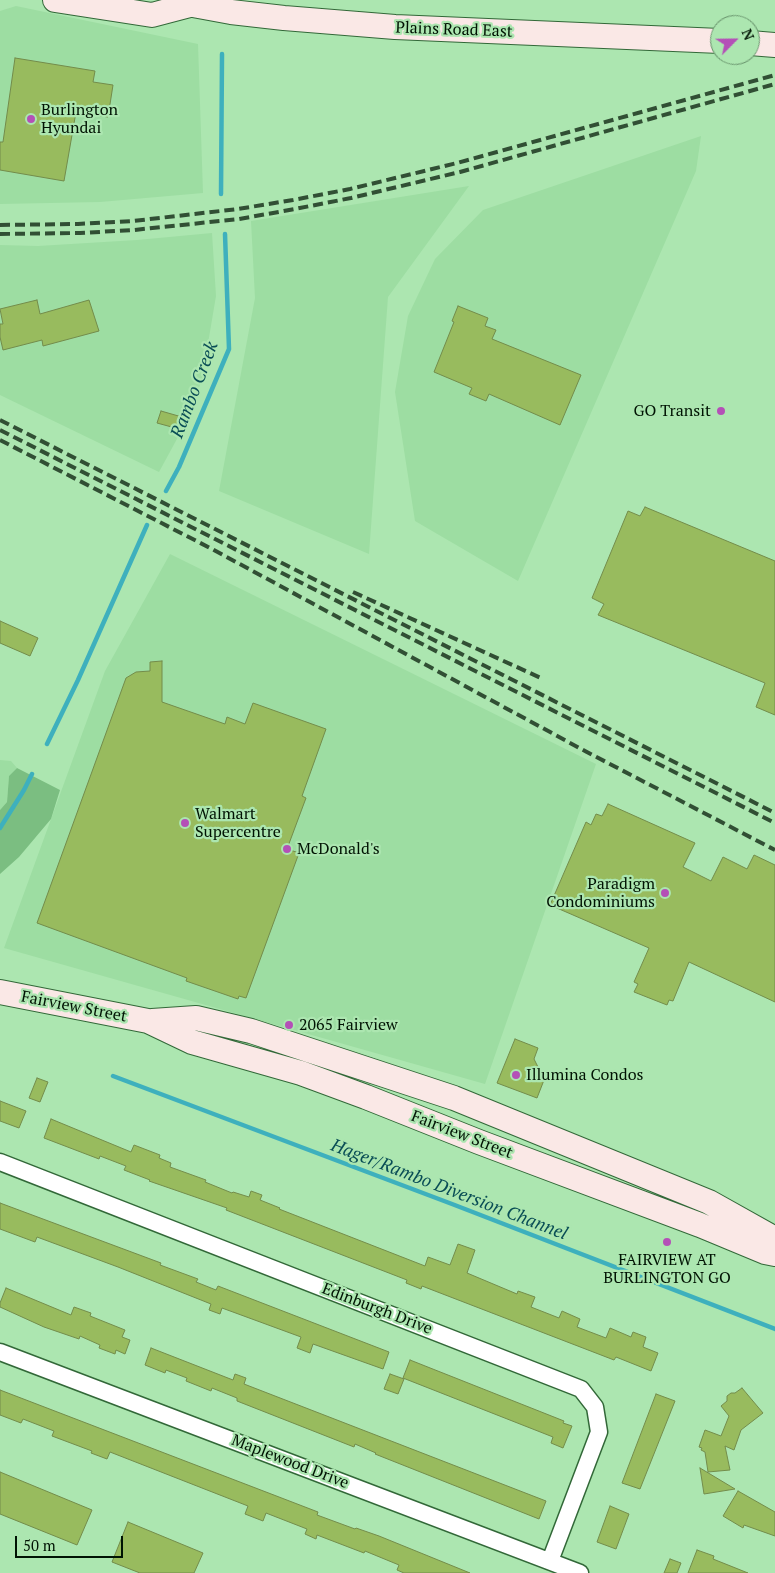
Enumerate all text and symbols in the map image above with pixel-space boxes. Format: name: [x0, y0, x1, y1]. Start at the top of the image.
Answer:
north arrow: [710, 15, 760, 65]
street label: Plains Road East: [395, 18, 513, 42]
text: N: [738, 26, 759, 43]
place label: Burlington Hyundai: [41, 100, 118, 138]
marker: Burlington Hyundai: [25, 113, 37, 125]
water label: Rambo Creek: [167, 339, 223, 441]
place label: GO Transit: [633, 401, 711, 421]
marker: GO Transit: [715, 405, 727, 417]
place label: Walmart Supercentre: [195, 804, 281, 842]
marker: Walmart Supercentre: [179, 817, 191, 829]
place label: McDonald's: [297, 839, 380, 859]
marker: McDonald's: [281, 843, 293, 855]
place label: Paradigm Condominiums: [546, 874, 655, 912]
marker: Paradigm Condominiums: [659, 887, 671, 899]
street label: Fairview Street: [20, 987, 128, 1027]
place label: 2065 Fairview: [299, 1015, 398, 1035]
marker: 2065 Fairview: [283, 1019, 295, 1031]
place label: Illumina Condos: [526, 1065, 643, 1085]
marker: Illumina Condos: [510, 1069, 522, 1081]
street label: Fairview Street: [409, 1107, 515, 1163]
water label: Hager/Rambo Diversion Channel: [328, 1135, 570, 1245]
marker: FAIRVIEW AT BURLINGTON GO: [661, 1236, 673, 1248]
place label: FAIRVIEW AT BURLINGTON GO: [603, 1250, 731, 1288]
street label: Edinburgh Drive: [319, 1279, 435, 1339]
street label: Maplewood Drive: [229, 1431, 351, 1493]
scale bar: [18, 1526, 125, 1558]
text: 50 m: [23, 1535, 56, 1555]

